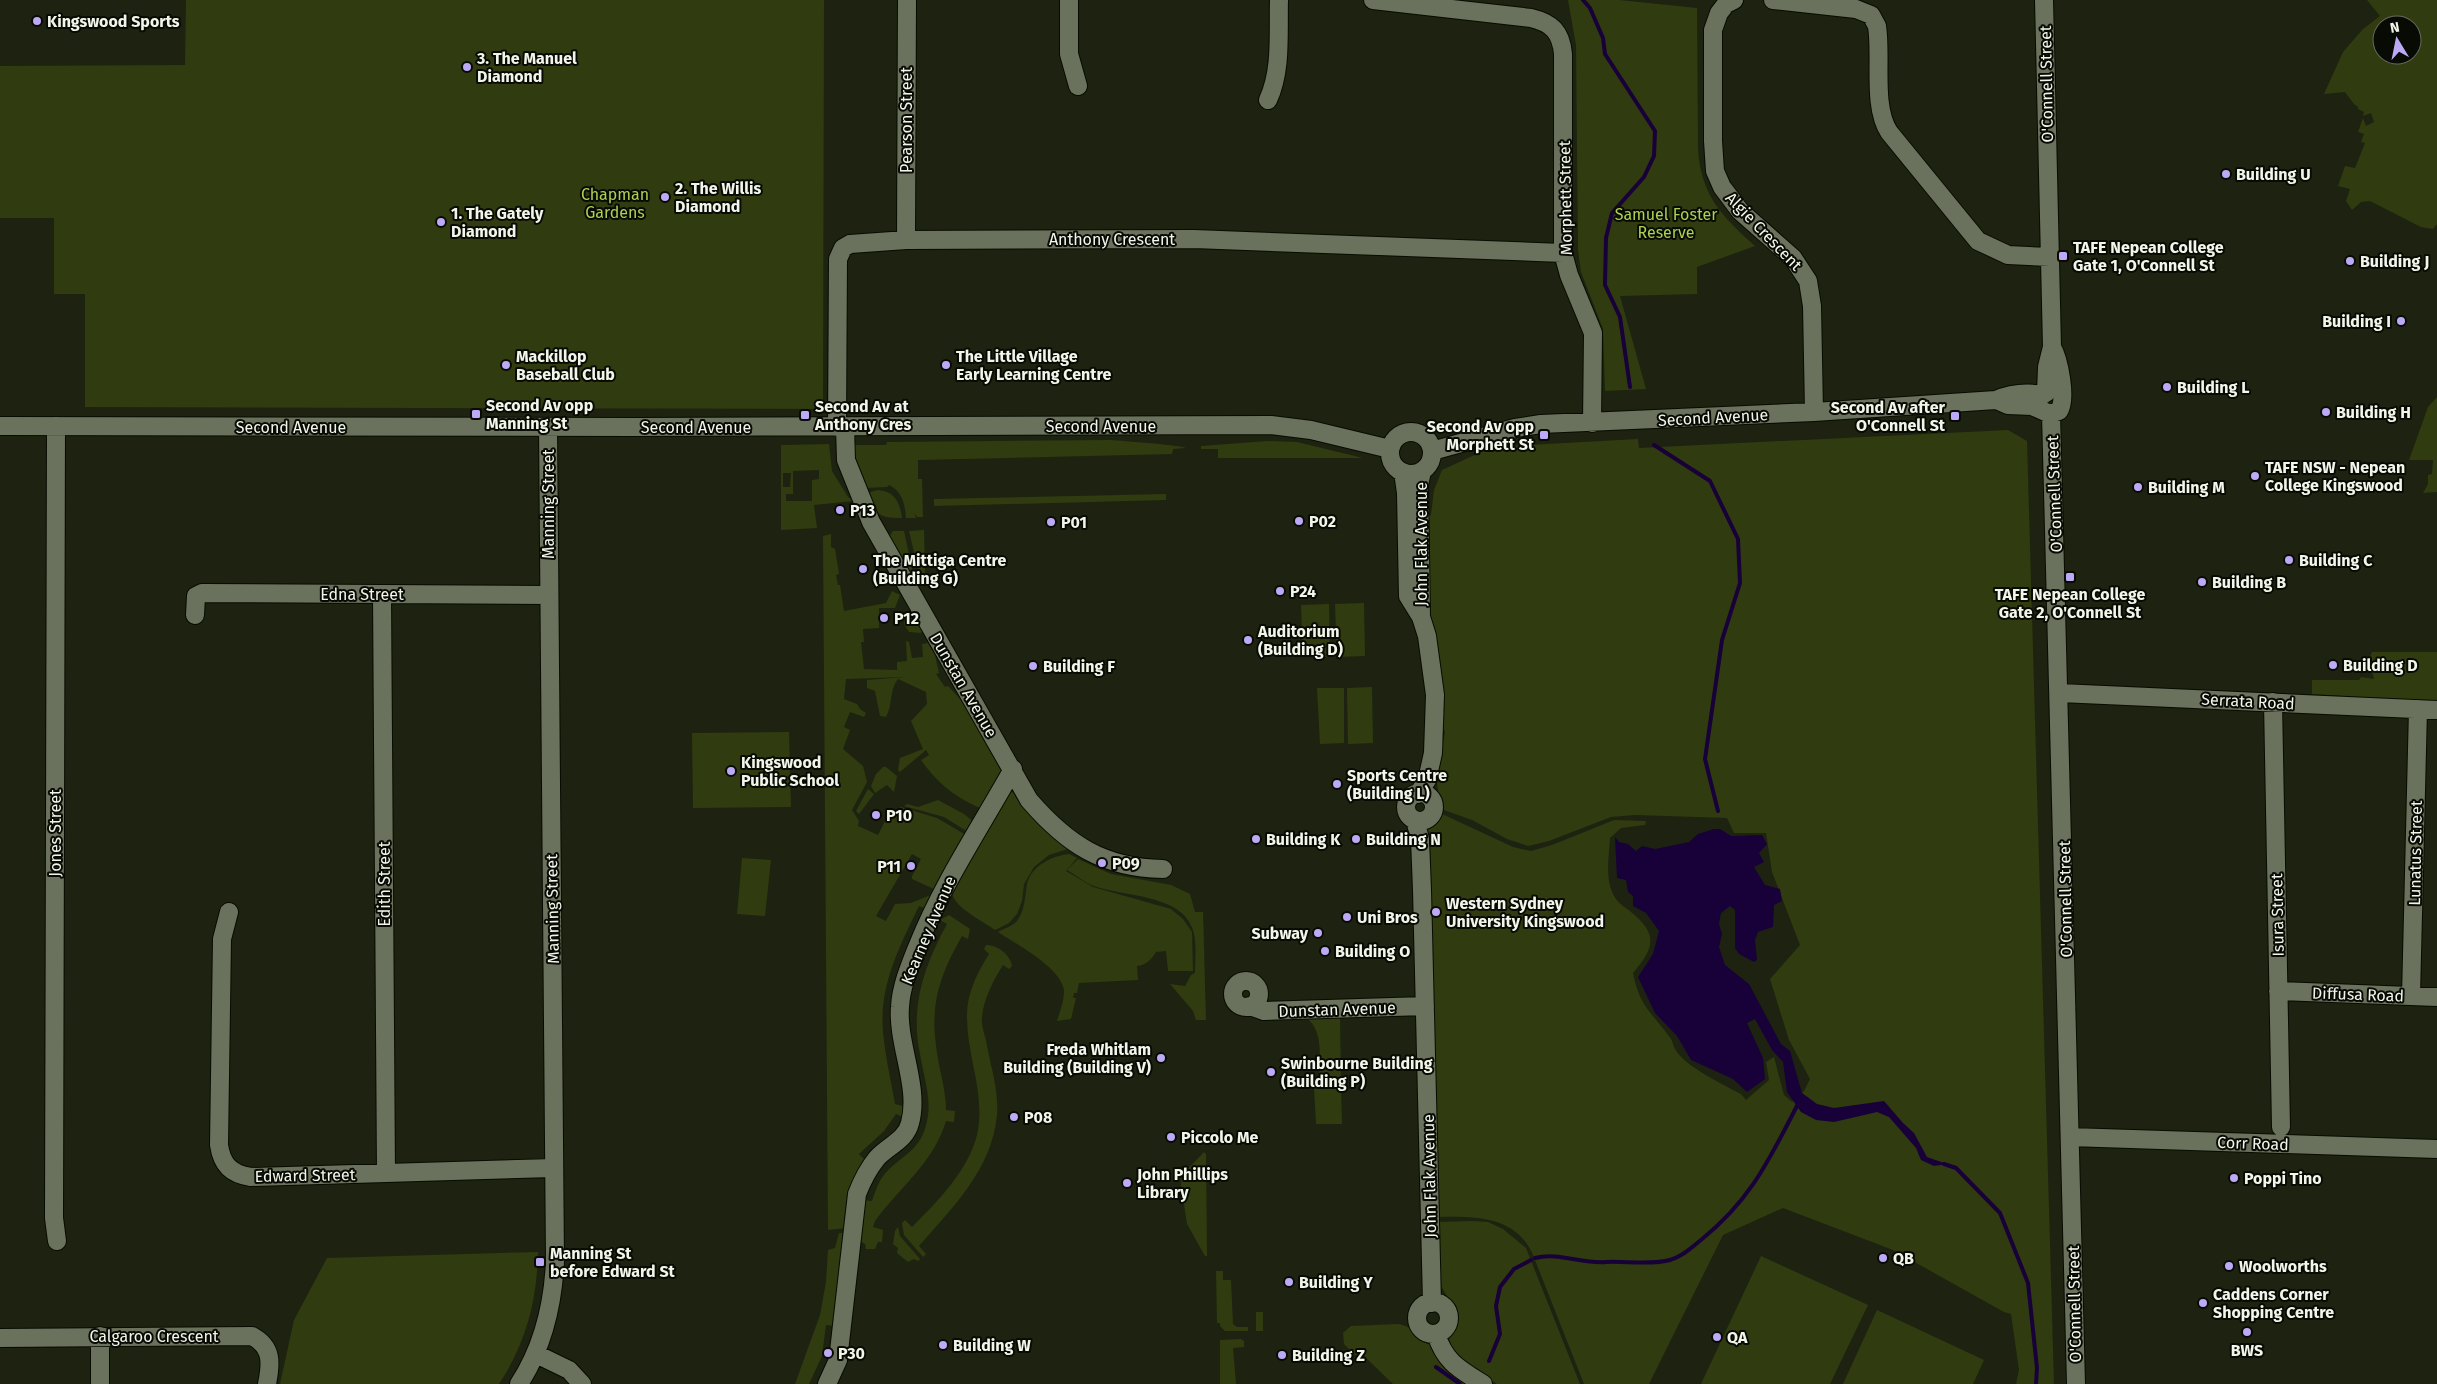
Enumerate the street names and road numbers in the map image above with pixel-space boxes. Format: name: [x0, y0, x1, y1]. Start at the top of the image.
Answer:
street label: O'Connell Street: [2036, 25, 2057, 143]
street label: Pearson Street: [897, 67, 916, 173]
street label: Morphett Street: [1555, 140, 1576, 256]
street label: Algie Crescent: [1722, 188, 1806, 275]
street label: Anthony Crescent: [1049, 230, 1175, 249]
street label: Second Avenue: [1657, 405, 1769, 430]
street label: Second Avenue: [1046, 417, 1156, 436]
street label: Second Avenue: [236, 418, 346, 437]
street label: Second Avenue: [641, 418, 751, 437]
street label: O'Connell Street: [2043, 435, 2066, 553]
street label: Manning Street: [539, 449, 558, 559]
street label: John Flak Avenue: [1412, 482, 1431, 606]
street label: Edna Street: [320, 585, 404, 604]
street label: Dunstan Avenue: [926, 630, 1001, 741]
street label: Serrata Road: [2201, 690, 2295, 713]
street label: Jones Street: [46, 789, 65, 877]
street label: Lunatus Street: [2405, 800, 2426, 906]
street label: O'Connell Street: [2055, 840, 2076, 958]
street label: Edith Street: [375, 841, 394, 927]
street label: Manning Street: [542, 854, 563, 964]
street label: Kearney Avenue: [897, 873, 960, 987]
street label: Isura Street: [2267, 873, 2288, 957]
street label: Diffusa Road: [2312, 983, 2404, 1006]
street label: Dunstan Avenue: [1278, 998, 1396, 1021]
street label: John Flak Avenue: [1419, 1114, 1440, 1238]
street label: Corr Road: [2217, 1133, 2289, 1154]
street label: Edward Street: [254, 1165, 356, 1186]
street label: O'Connell Street: [2064, 1245, 2085, 1363]
street label: Calgaroo Crescent: [89, 1327, 219, 1346]

